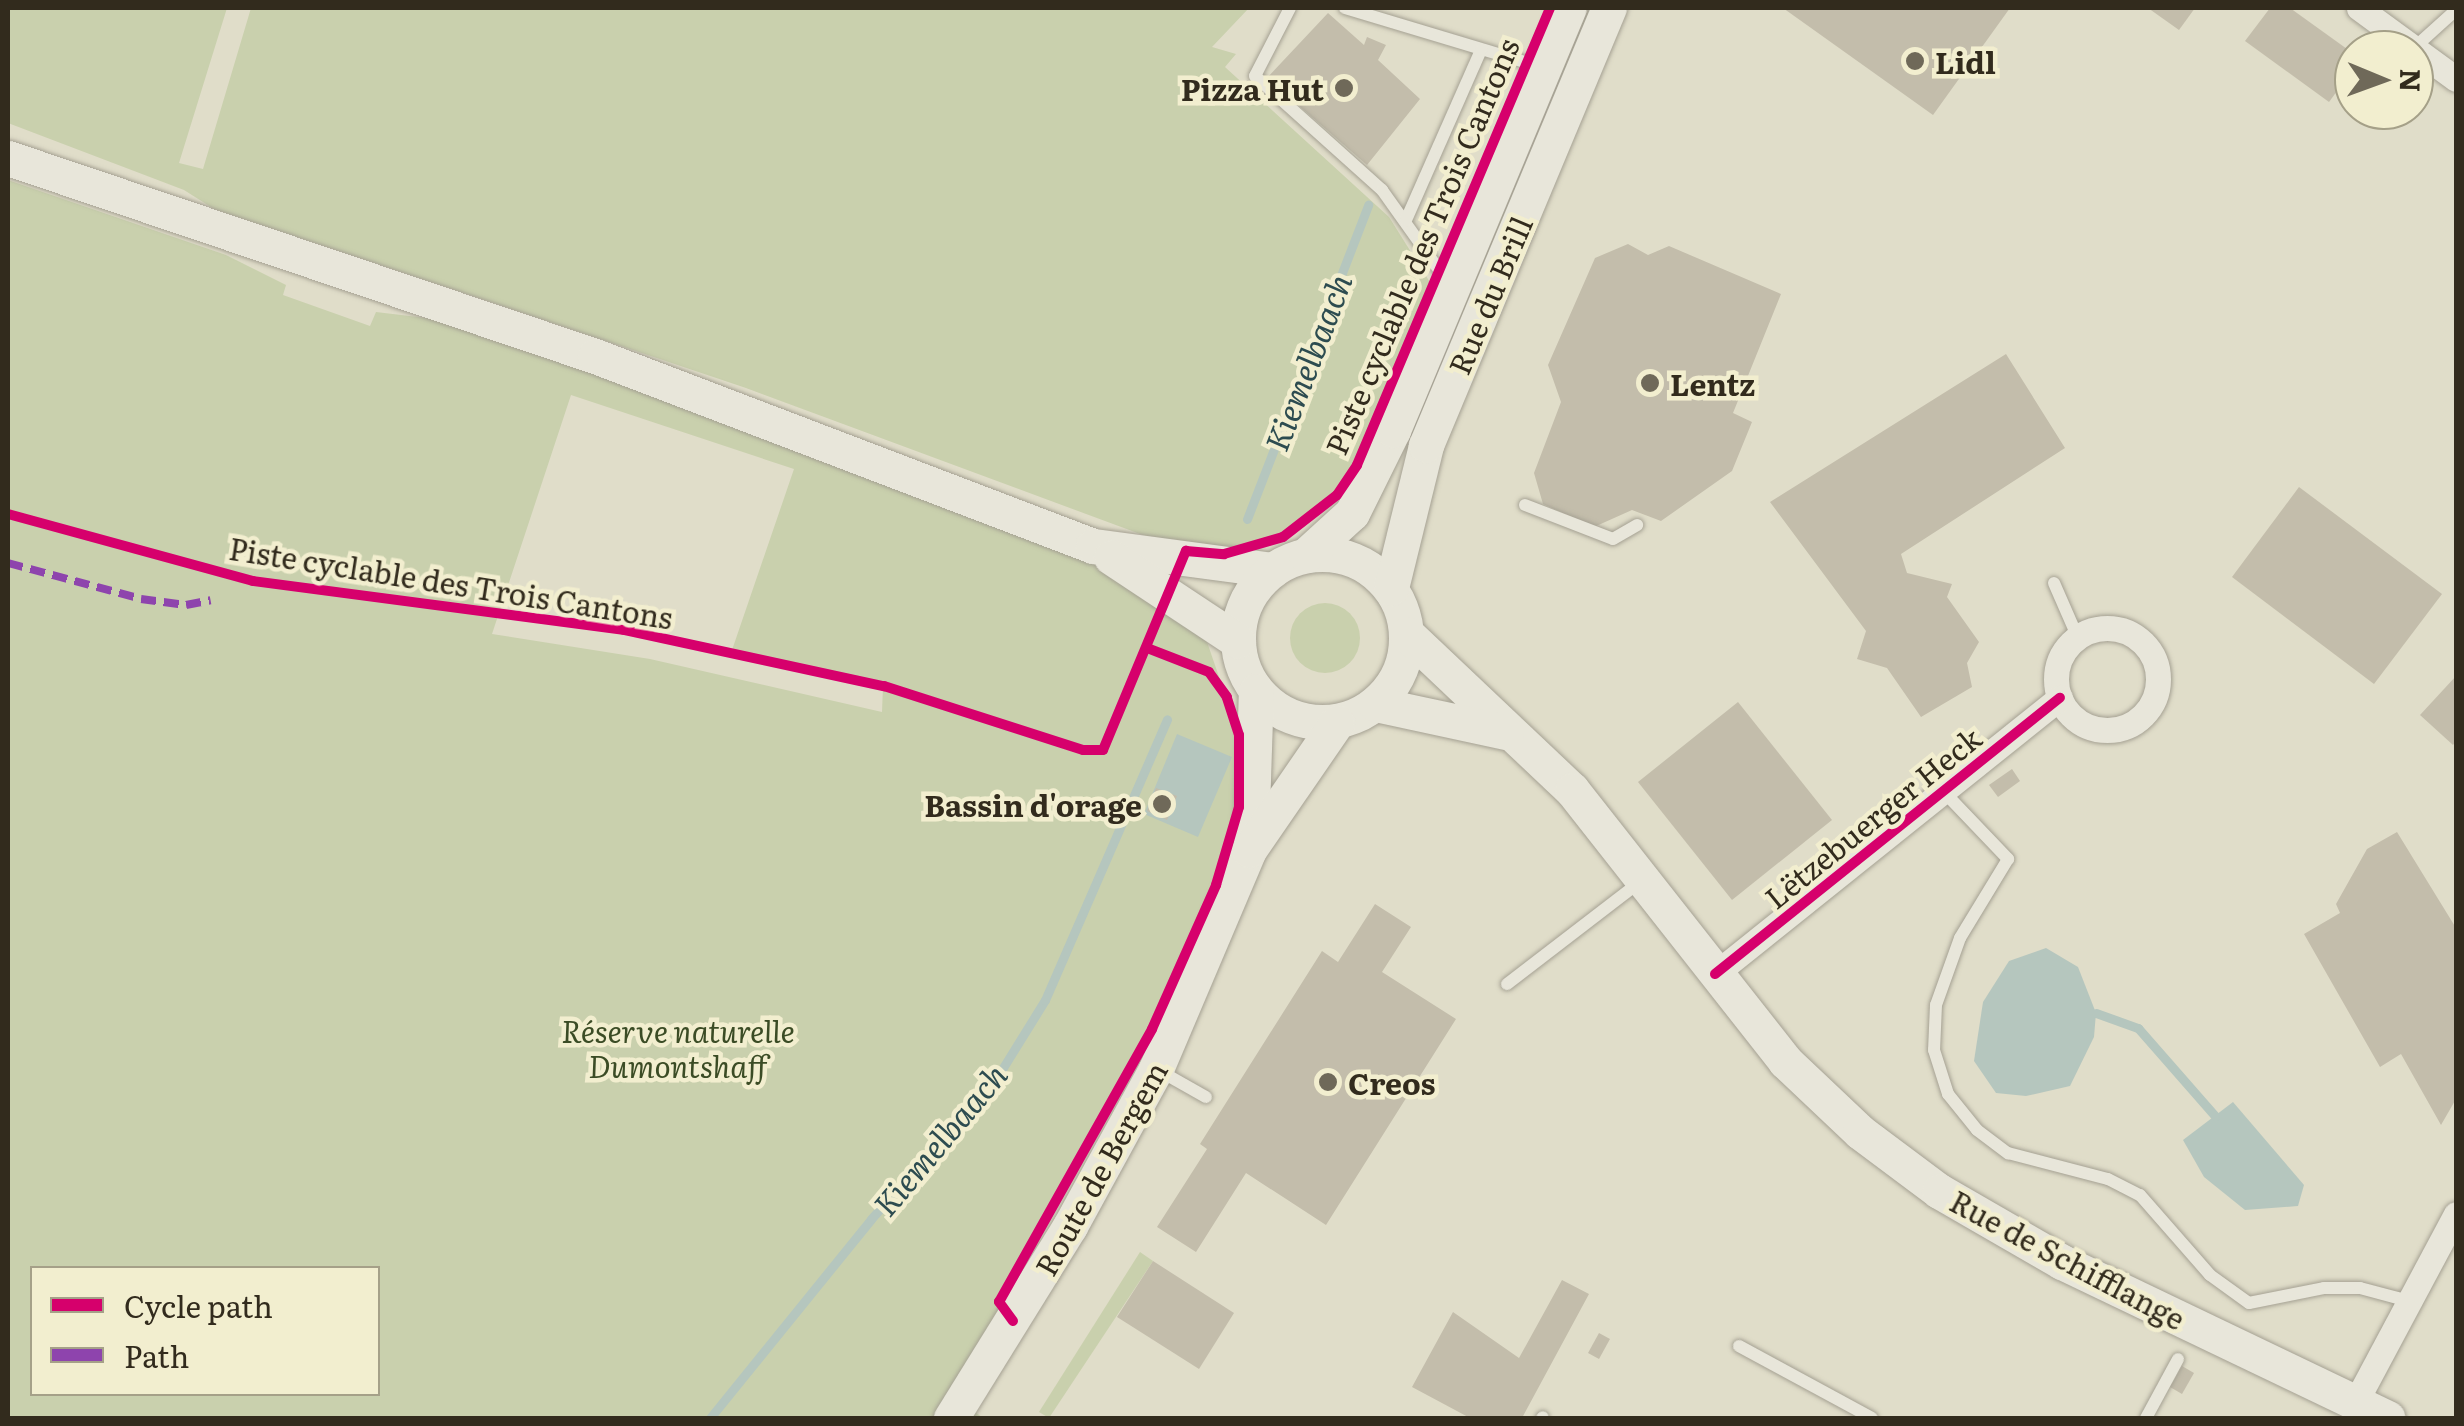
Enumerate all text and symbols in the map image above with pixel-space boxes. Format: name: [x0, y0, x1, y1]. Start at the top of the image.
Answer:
north arrow: [2334, 30, 2434, 130]
street label: Piste cyclable des Trois Cantons: [1317, 33, 1525, 459]
place label: Lidl: [1935, 43, 1996, 79]
marker: Lidl: [1904, 50, 1926, 72]
text: N: [2391, 68, 2433, 93]
place label: Pizza Hut: [1181, 70, 1324, 106]
marker: Pizza Hut: [1333, 77, 1355, 99]
street label: Rue du Brill: [1440, 211, 1538, 379]
water label: Kiemelbaach: [1256, 268, 1358, 456]
place label: Lentz: [1670, 365, 1755, 401]
marker: Lentz: [1639, 372, 1661, 394]
street label: Piste cyclable des Trois Cantons: [227, 529, 675, 635]
street label: Lëtzebuerger Heck: [1757, 719, 1987, 915]
place label: Bassin d'orage: [924, 786, 1142, 822]
marker: Bassin d'orage: [1151, 793, 1173, 815]
park label: Réserve naturelle Dumontshaff: [561, 1012, 795, 1082]
water label: Kiemelbaach: [864, 1055, 1014, 1223]
street label: Route de Bergem: [1026, 1055, 1174, 1281]
place label: Creos: [1348, 1064, 1435, 1100]
marker: Creos: [1317, 1071, 1339, 1093]
street label: Rue de Schifflange: [1945, 1182, 2191, 1336]
legend: [30, 1266, 380, 1396]
text: Cycle path: [124, 1283, 273, 1327]
text: Path: [124, 1333, 189, 1377]

